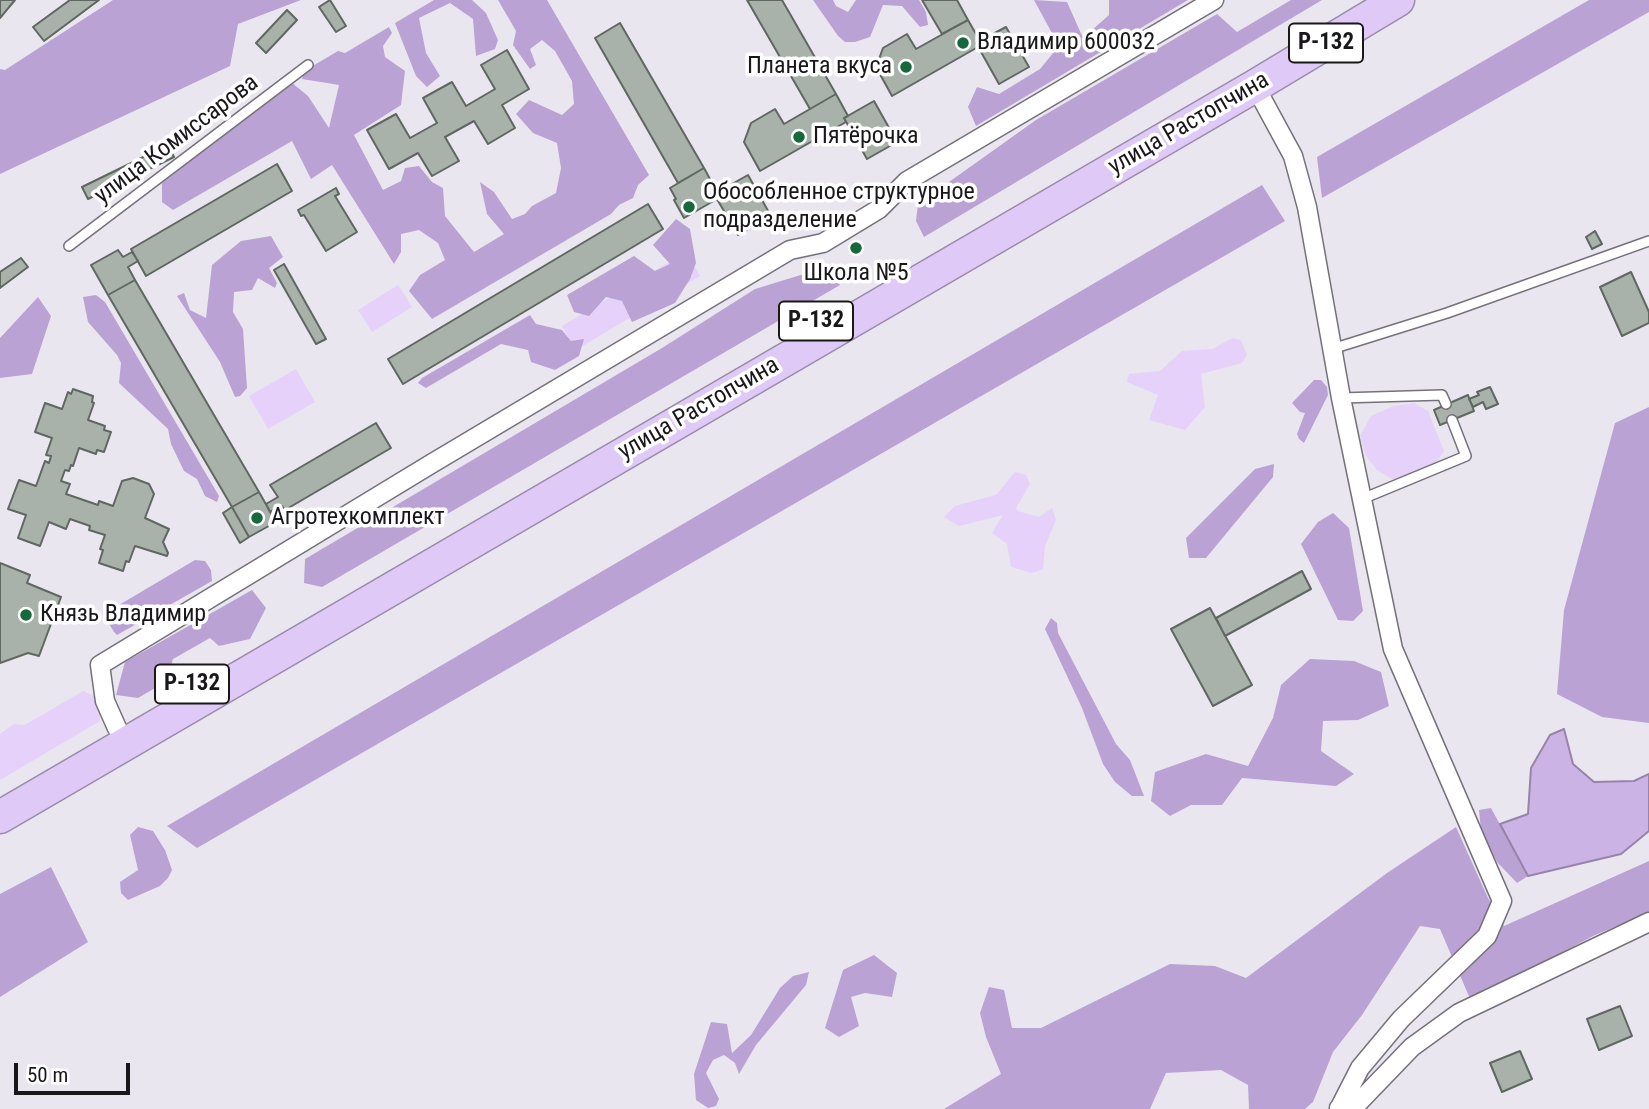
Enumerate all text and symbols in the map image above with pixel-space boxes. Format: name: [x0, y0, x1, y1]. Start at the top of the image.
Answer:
road number: Р-132: [1289, 24, 1363, 62]
place label: Владимир 600032: [977, 29, 1155, 57]
marker: Владимир 600032: [955, 35, 971, 51]
place label: Планета вкуса: [747, 53, 892, 81]
marker: Планета вкуса: [898, 59, 914, 75]
street label: улица Растопчина: [1104, 66, 1274, 182]
street label: улица Комиссарова: [89, 69, 265, 211]
place label: Пятёрочка: [813, 123, 918, 151]
marker: Пятёрочка: [791, 129, 807, 145]
place label: Обособленное структурное подразделение: [703, 179, 975, 235]
marker: Обособленное структурное подразделение: [681, 199, 697, 215]
marker: Школа №5: [848, 240, 864, 256]
place label: Школа №5: [803, 260, 909, 288]
road number: Р-132: [779, 302, 853, 340]
street label: улица Растопчина: [614, 351, 784, 467]
place label: Агротехкомплект: [271, 504, 445, 532]
marker: Агротехкомплект: [249, 510, 265, 526]
place label: Князь Владимир: [40, 601, 206, 629]
marker: Князь Владимир: [18, 607, 34, 623]
road number: Р-132: [155, 664, 229, 704]
scale bar: [18, 1050, 133, 1094]
text: 50 m: [27, 1063, 68, 1087]

